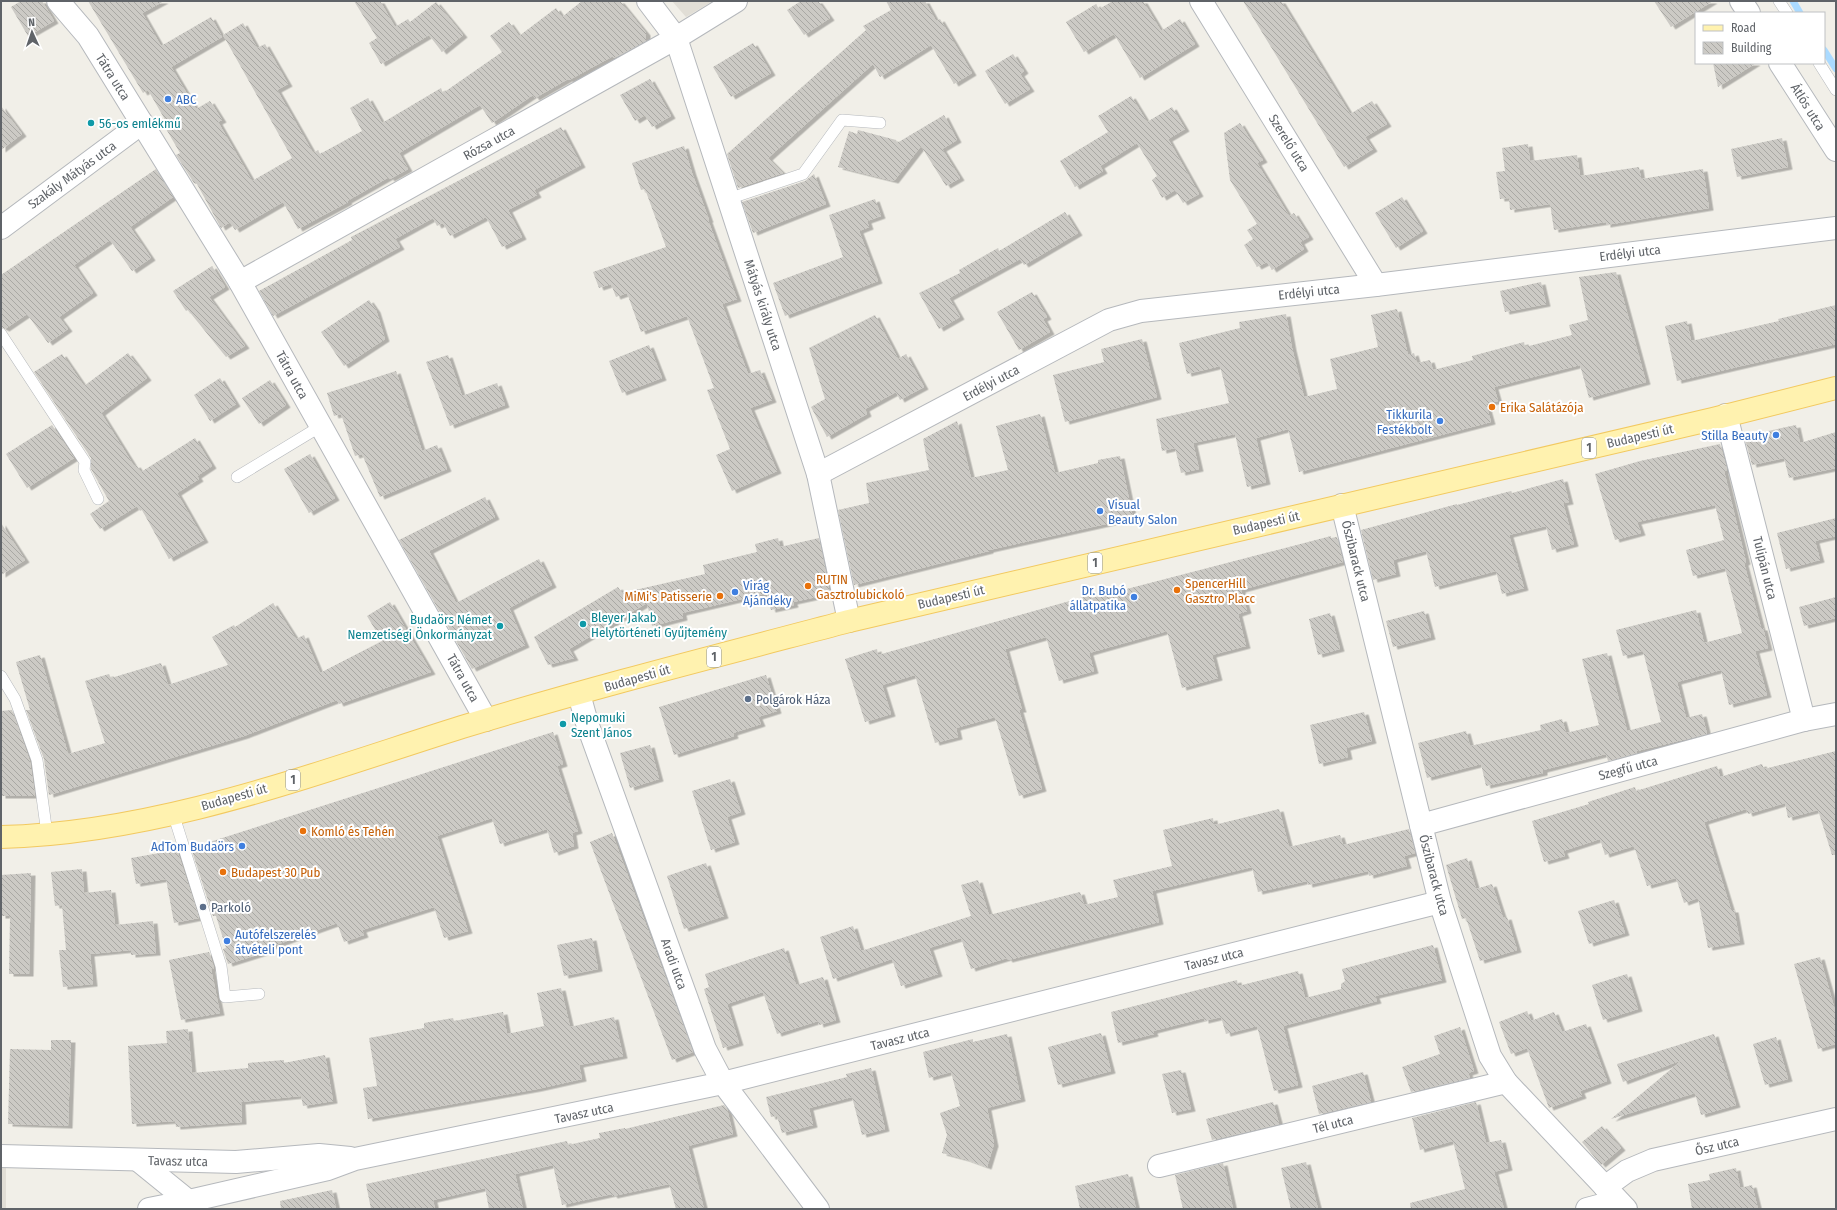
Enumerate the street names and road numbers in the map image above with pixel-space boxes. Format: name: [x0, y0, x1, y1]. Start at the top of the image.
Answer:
street label: Tátra utca: [93, 51, 133, 103]
street label: Átlós utca: [1788, 81, 1828, 133]
street label: Szerelő utca: [1266, 112, 1312, 174]
street label: Rózsa utca: [461, 123, 517, 163]
street label: Szakály Mátyás utca: [25, 138, 119, 212]
street label: Erdélyi utca: [1599, 242, 1661, 264]
street label: Mátyás király utca: [741, 258, 785, 352]
street label: Erdélyi utca: [1278, 281, 1340, 303]
street label: Tátra utca: [273, 349, 311, 401]
street label: Erdélyi utca: [960, 362, 1022, 404]
street label: Budapesti út: [1605, 421, 1675, 451]
road number: 1: [1582, 438, 1596, 458]
street label: Budapesti út: [1231, 508, 1301, 538]
street label: Őszibarack utca: [1339, 519, 1374, 603]
street label: Tulipán utca: [1750, 535, 1780, 601]
road number: 1: [1088, 553, 1102, 573]
street label: Budapesti út: [916, 582, 986, 612]
road number: 1: [707, 647, 721, 667]
street label: Tátra utca: [444, 652, 482, 704]
street label: Budapesti út: [602, 661, 672, 695]
street label: Szegfű utca: [1597, 753, 1659, 783]
road number: 1: [286, 770, 300, 790]
street label: Budapesti út: [199, 780, 269, 814]
street label: Őszibarack utca: [1416, 833, 1453, 917]
street label: Aradi utca: [658, 936, 690, 992]
street label: Tavasz utca: [1183, 944, 1245, 974]
street label: Tavasz utca: [869, 1024, 931, 1054]
street label: Tavasz utca: [553, 1099, 615, 1127]
street label: Tél utca: [1311, 1112, 1355, 1136]
street label: Ősz utca: [1693, 1133, 1740, 1158]
street label: Tavasz utca: [148, 1153, 208, 1169]

